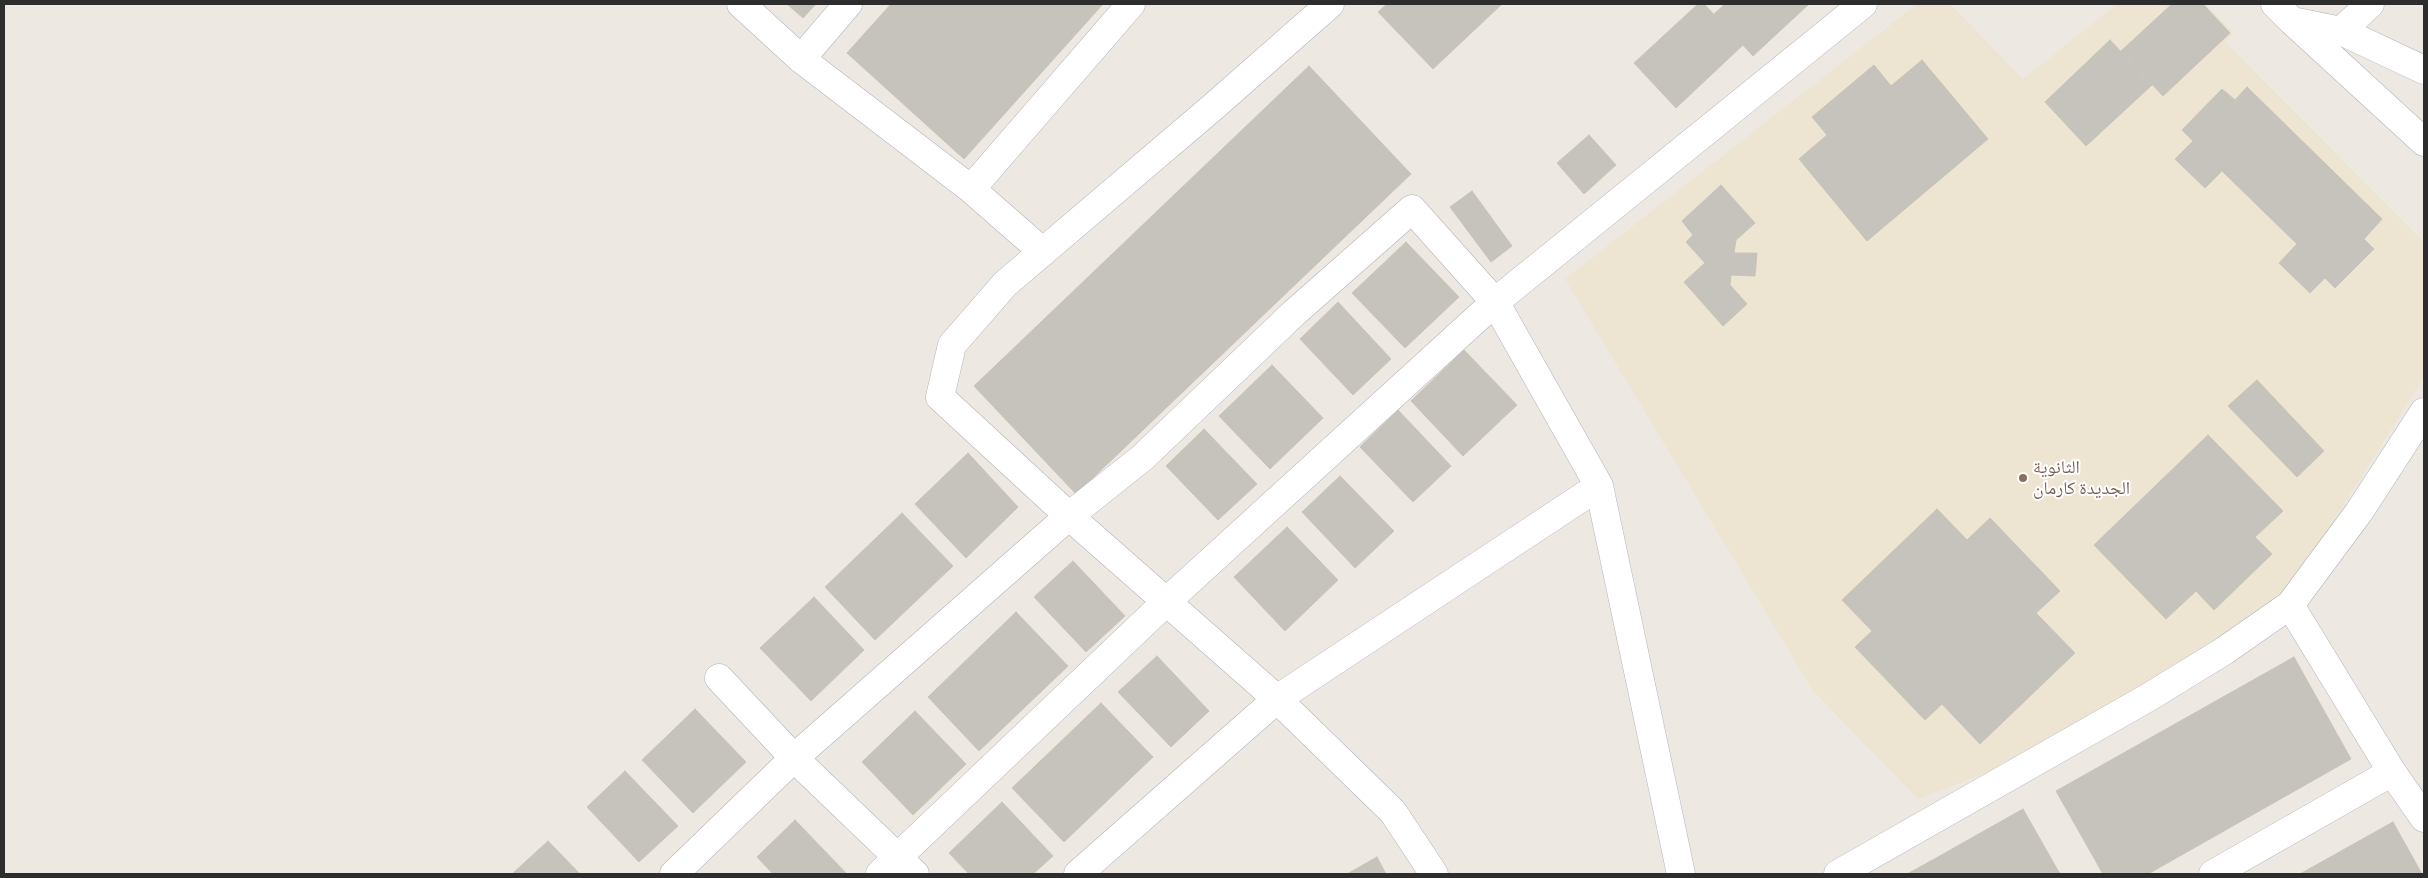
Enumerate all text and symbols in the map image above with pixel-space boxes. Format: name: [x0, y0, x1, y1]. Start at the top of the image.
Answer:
place label: الثانوية الجديدة كارمان: [2033, 457, 2130, 499]
marker: الثانوية الجديدة كارمان: [2017, 472, 2029, 484]

